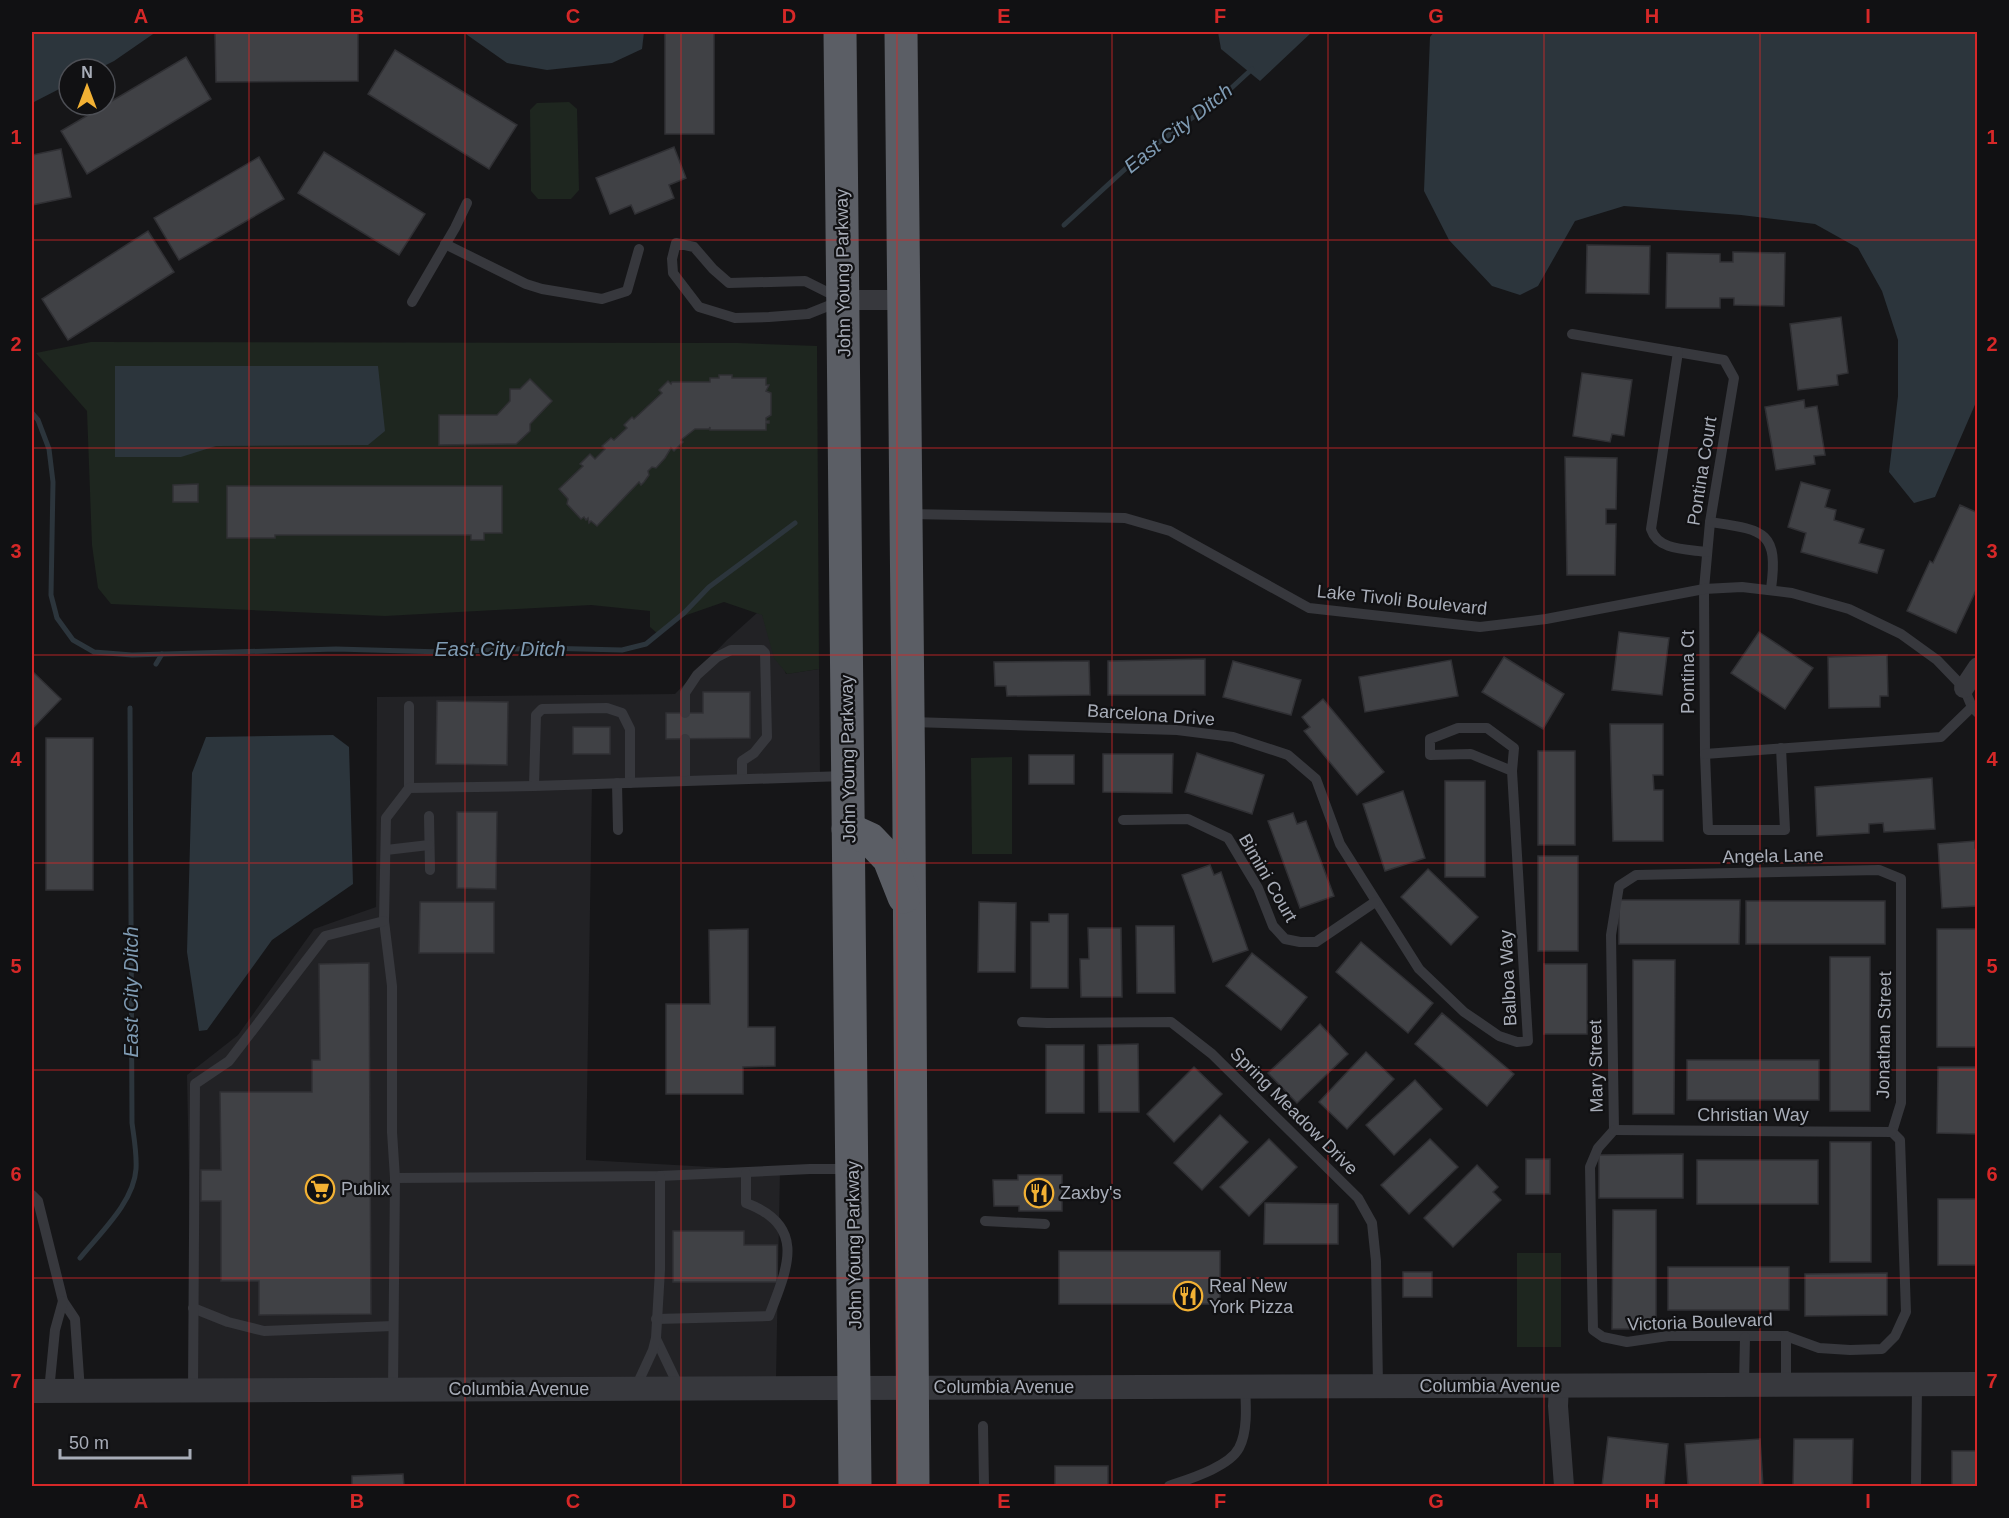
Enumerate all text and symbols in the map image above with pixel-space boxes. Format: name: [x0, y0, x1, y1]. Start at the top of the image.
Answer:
text: A: [134, 5, 148, 27]
text: B: [350, 5, 364, 27]
text: C: [566, 5, 580, 27]
text: D: [782, 5, 796, 27]
text: E: [997, 5, 1011, 27]
text: F: [1214, 5, 1226, 27]
text: G: [1428, 5, 1444, 27]
text: H: [1645, 5, 1659, 27]
text: I: [1865, 5, 1871, 27]
north arrow: [57, 57, 117, 117]
text: N: [81, 64, 93, 81]
water label: East City Ditch: [1120, 79, 1236, 177]
text: 1: [10, 126, 22, 148]
text: 1: [1986, 126, 1998, 148]
street label: John Young Parkway: [832, 189, 854, 357]
text: 2: [10, 333, 22, 355]
text: 2: [1986, 333, 1998, 355]
street label: Pontina Court: [1684, 415, 1720, 527]
text: 3: [10, 540, 22, 562]
text: 3: [1986, 540, 1998, 562]
street label: Lake Tivoli Boulevard: [1316, 581, 1488, 619]
street label: Pontina Ct: [1678, 630, 1698, 714]
water label: East City Ditch: [434, 638, 566, 660]
street label: John Young Parkway: [837, 675, 859, 843]
street label: Barcelona Drive: [1086, 701, 1216, 729]
text: 4: [10, 748, 22, 770]
text: 4: [1986, 748, 1998, 770]
street label: Bimini Court: [1235, 831, 1301, 925]
street label: Angela Lane: [1722, 845, 1824, 867]
water label: East City Ditch: [120, 926, 142, 1058]
street label: Balboa Way: [1495, 929, 1521, 1027]
text: 5: [10, 955, 22, 977]
text: 5: [1986, 955, 1998, 977]
street label: Jonathan Street: [1873, 971, 1895, 1099]
street label: Mary Street: [1585, 1019, 1607, 1113]
street label: Spring Meadow Drive: [1226, 1043, 1362, 1179]
street label: Christian Way: [1697, 1105, 1809, 1125]
street label: John Young Parkway: [843, 1161, 865, 1329]
text: 6: [10, 1163, 22, 1185]
text: 6: [1986, 1163, 1998, 1185]
supermarket icon: Publix: [304, 1173, 336, 1205]
restaurant icon: Zaxby's: [1023, 1177, 1055, 1209]
place label: Publix: [341, 1179, 390, 1199]
place label: Zaxby's: [1060, 1183, 1121, 1203]
place label: Real New York Pizza: [1209, 1276, 1294, 1317]
restaurant icon: Real New York Pizza: [1172, 1280, 1204, 1312]
street label: Victoria Boulevard: [1627, 1309, 1773, 1335]
text: 7: [10, 1370, 22, 1392]
text: 7: [1986, 1370, 1998, 1392]
street label: Columbia Avenue: [1420, 1376, 1560, 1396]
street label: Columbia Avenue: [934, 1377, 1074, 1397]
street label: Columbia Avenue: [449, 1379, 589, 1399]
scale bar: [60, 1422, 190, 1460]
text: 50 m: [69, 1433, 109, 1453]
text: A: [134, 1490, 148, 1512]
text: B: [350, 1490, 364, 1512]
text: C: [566, 1490, 580, 1512]
text: D: [782, 1490, 796, 1512]
text: E: [997, 1490, 1011, 1512]
text: F: [1214, 1490, 1226, 1512]
text: G: [1428, 1490, 1444, 1512]
text: H: [1645, 1490, 1659, 1512]
text: I: [1865, 1490, 1871, 1512]

